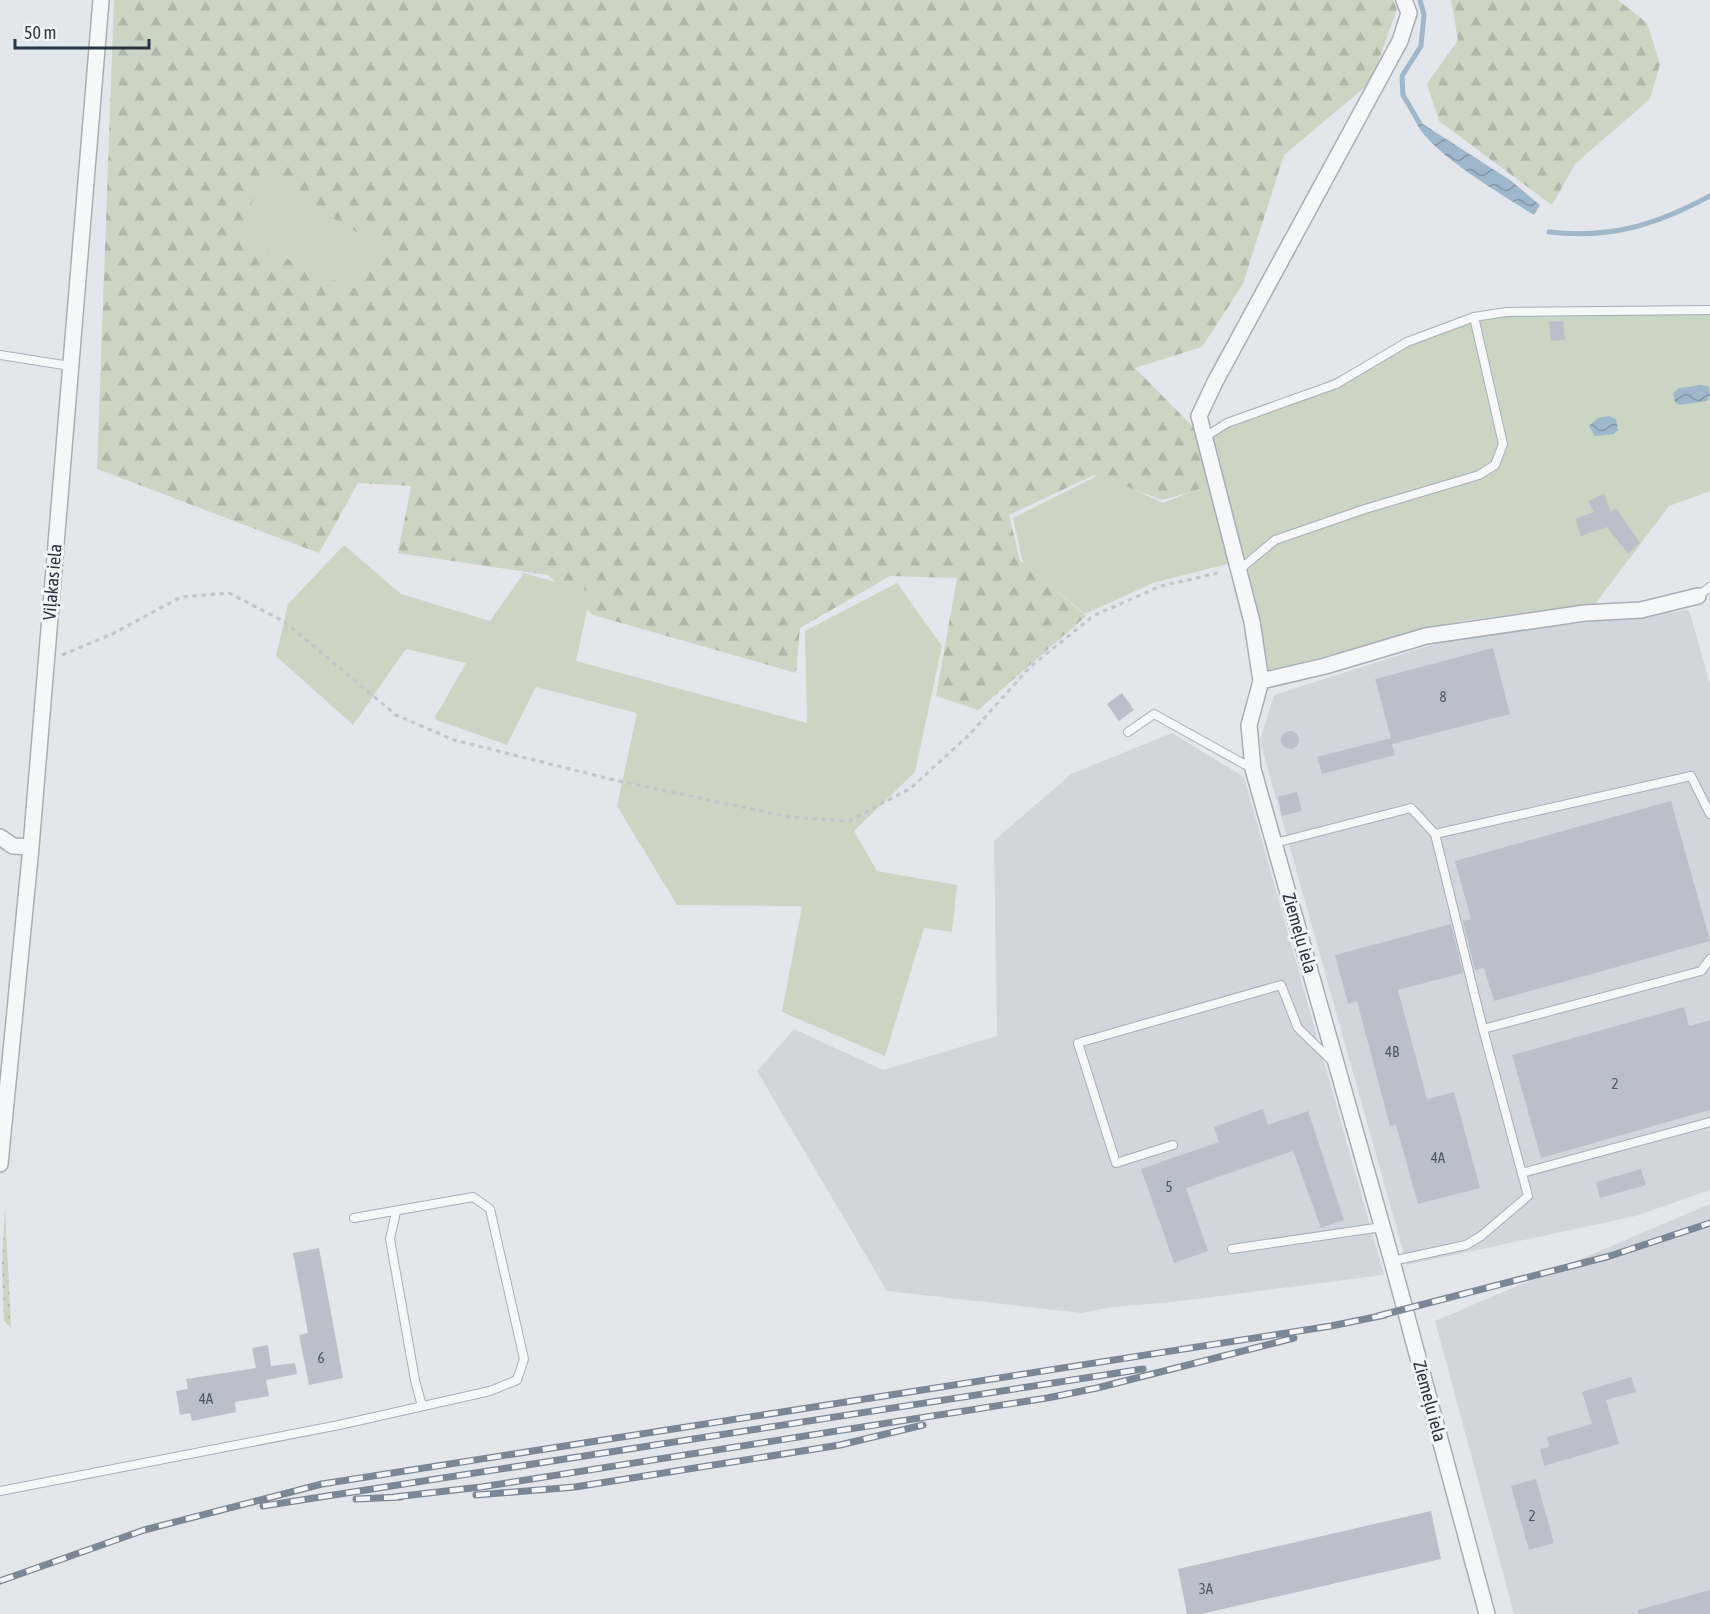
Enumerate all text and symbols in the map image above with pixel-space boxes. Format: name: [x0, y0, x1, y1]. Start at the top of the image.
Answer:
scale bar: [15, 12, 148, 50]
text: 50 m: [24, 22, 56, 43]
street label: Viļakas iela: [38, 543, 66, 621]
house number: 8: [1439, 688, 1447, 705]
street label: Ziemeļu iela: [1278, 890, 1322, 976]
house number: 4B: [1385, 1043, 1399, 1060]
house number: 2: [1611, 1075, 1619, 1092]
house number: 4A: [1431, 1149, 1446, 1166]
house number: 5: [1165, 1178, 1173, 1195]
house number: 6: [317, 1349, 325, 1366]
street label: Ziemeļu iela: [1409, 1358, 1451, 1444]
house number: 4A: [199, 1390, 214, 1407]
house number: 2: [1528, 1507, 1536, 1524]
house number: 3A: [1199, 1580, 1214, 1597]

